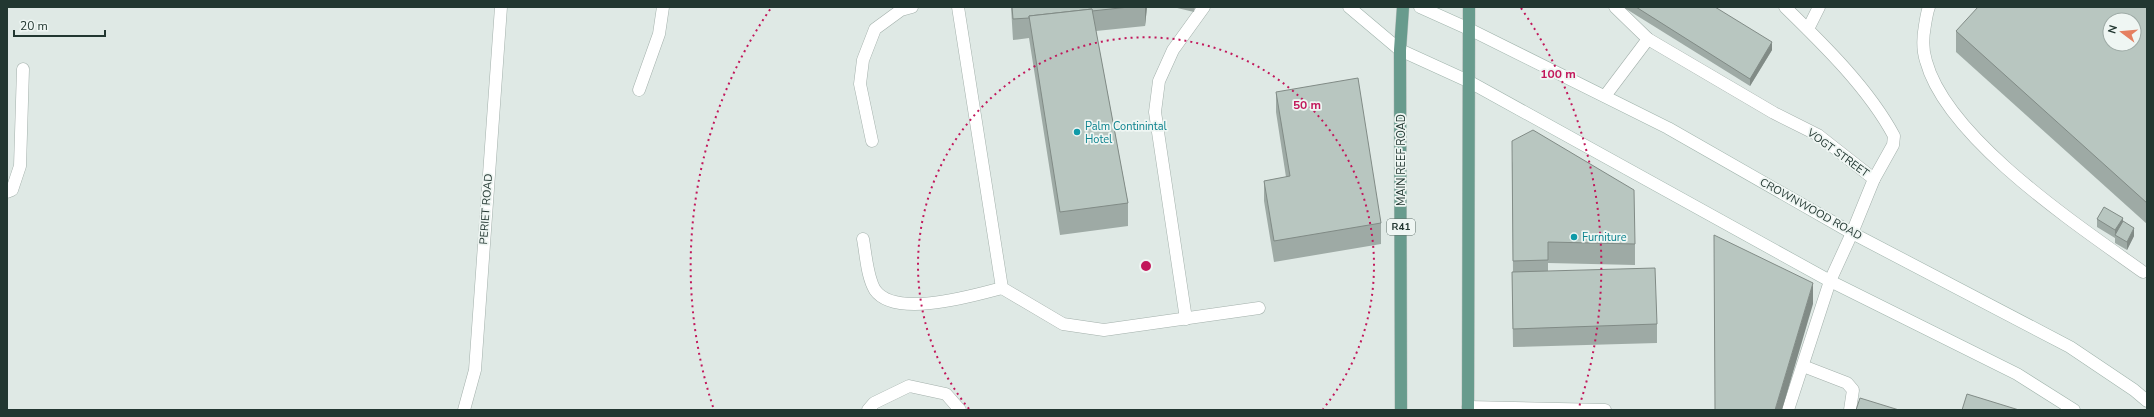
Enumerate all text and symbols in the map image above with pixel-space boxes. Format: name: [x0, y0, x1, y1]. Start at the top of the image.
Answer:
scale bar: [14, 12, 105, 38]
north arrow: [2102, 12, 2142, 52]
text: 20 m: [20, 18, 48, 34]
text: N: [2105, 23, 2121, 35]
text: 100 m: [1540, 66, 1576, 82]
text: 50 m: [1293, 97, 1321, 113]
street label: MAIN REEF ROAD: [1394, 114, 1409, 206]
place label: Palm Continintal Hotel: [1085, 119, 1168, 147]
street label: VOGT STREET: [1803, 125, 1872, 181]
marker: Palm Continintal Hotel: [1072, 127, 1082, 137]
street label: PERIET ROAD: [476, 173, 496, 245]
street label: CROWNWOOD ROAD: [1757, 175, 1865, 243]
road number: R41: [1387, 219, 1415, 235]
place label: Furniture: [1582, 230, 1627, 245]
marker: Furniture: [1569, 232, 1579, 242]
centre of rings: [1139, 259, 1153, 273]

